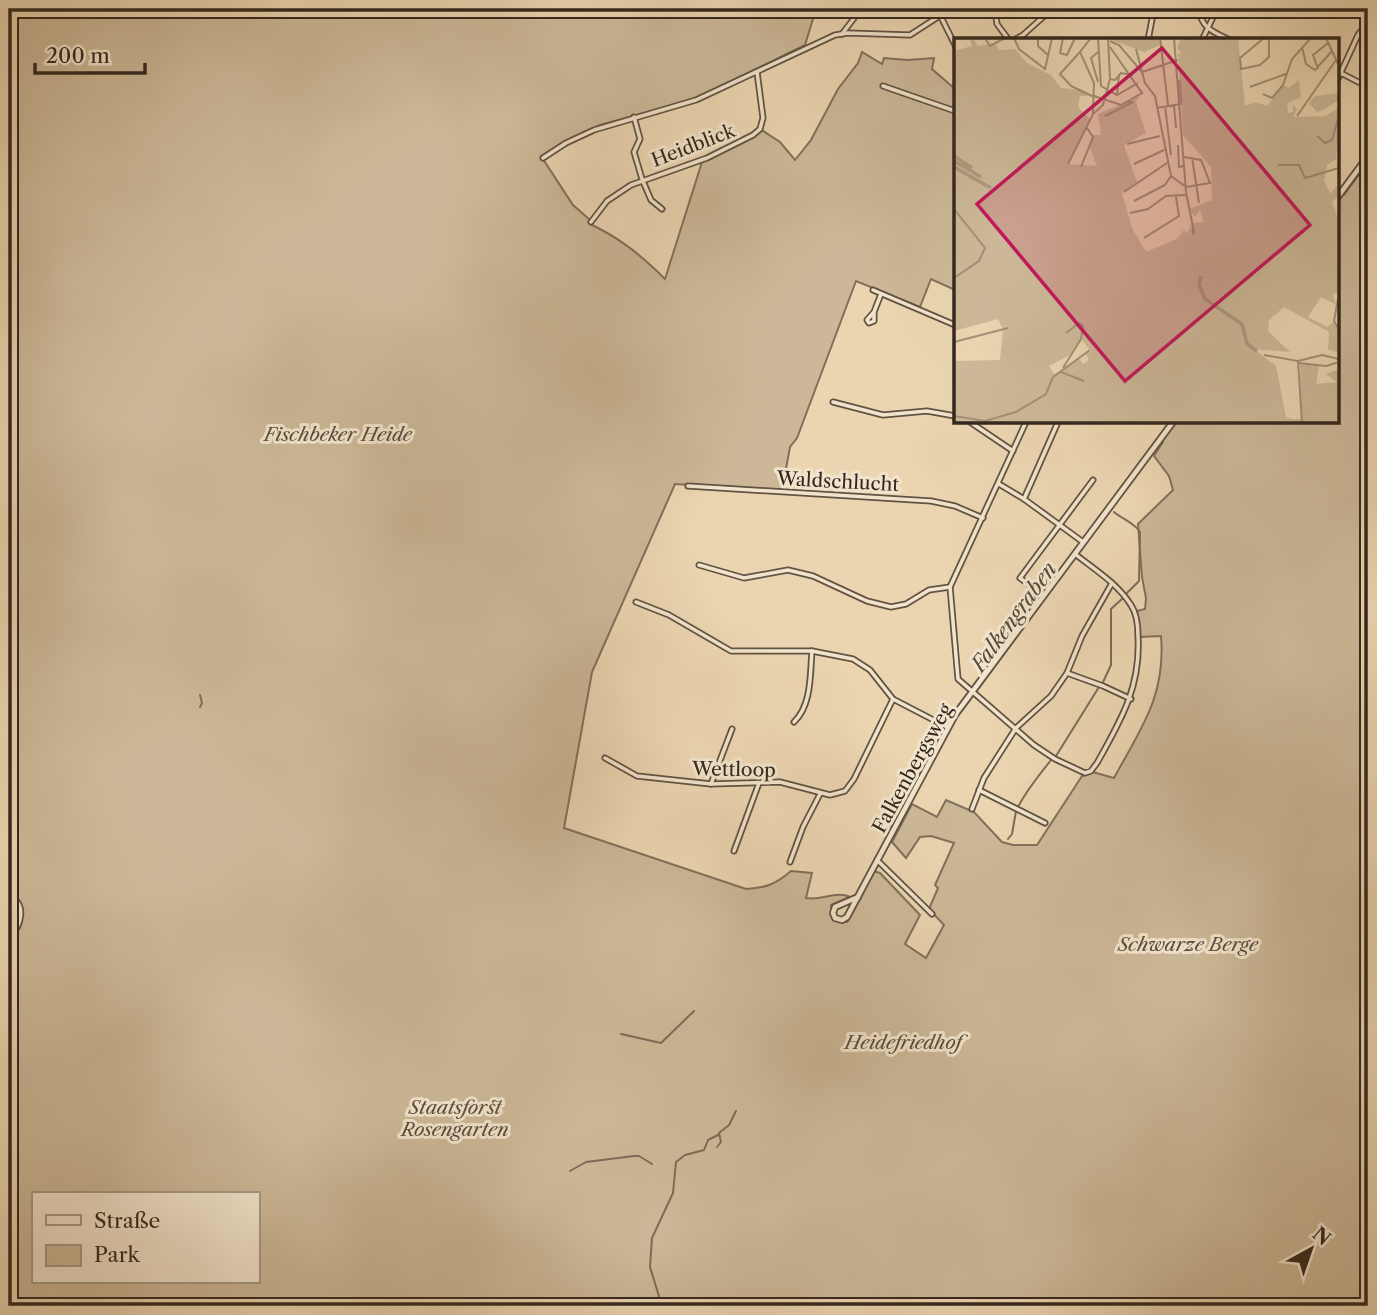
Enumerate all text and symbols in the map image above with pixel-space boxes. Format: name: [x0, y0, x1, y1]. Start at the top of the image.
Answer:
scale bar: [35, 32, 145, 76]
inset map: [954, 38, 1338, 424]
text: 200 m: [46, 43, 110, 68]
street label: Heidblick: [648, 119, 739, 172]
park label: Fischbeker Heide: [262, 423, 413, 446]
street label: Waldschlucht: [775, 467, 900, 496]
water label: Falkengraben: [964, 557, 1062, 678]
street label: Falkenbergsweg: [867, 699, 958, 837]
street label: Wettloop: [691, 757, 776, 782]
park label: Schwarze Berge: [1117, 933, 1259, 956]
park label: Heidefriedhof: [842, 1031, 969, 1054]
park label: Staatsforst Rosengarten: [399, 1096, 509, 1141]
legend: [32, 1192, 259, 1284]
text: Straße: [94, 1208, 160, 1233]
north arrow: [1276, 1214, 1346, 1284]
text: N: [1308, 1222, 1335, 1250]
text: Park: [94, 1242, 140, 1267]

